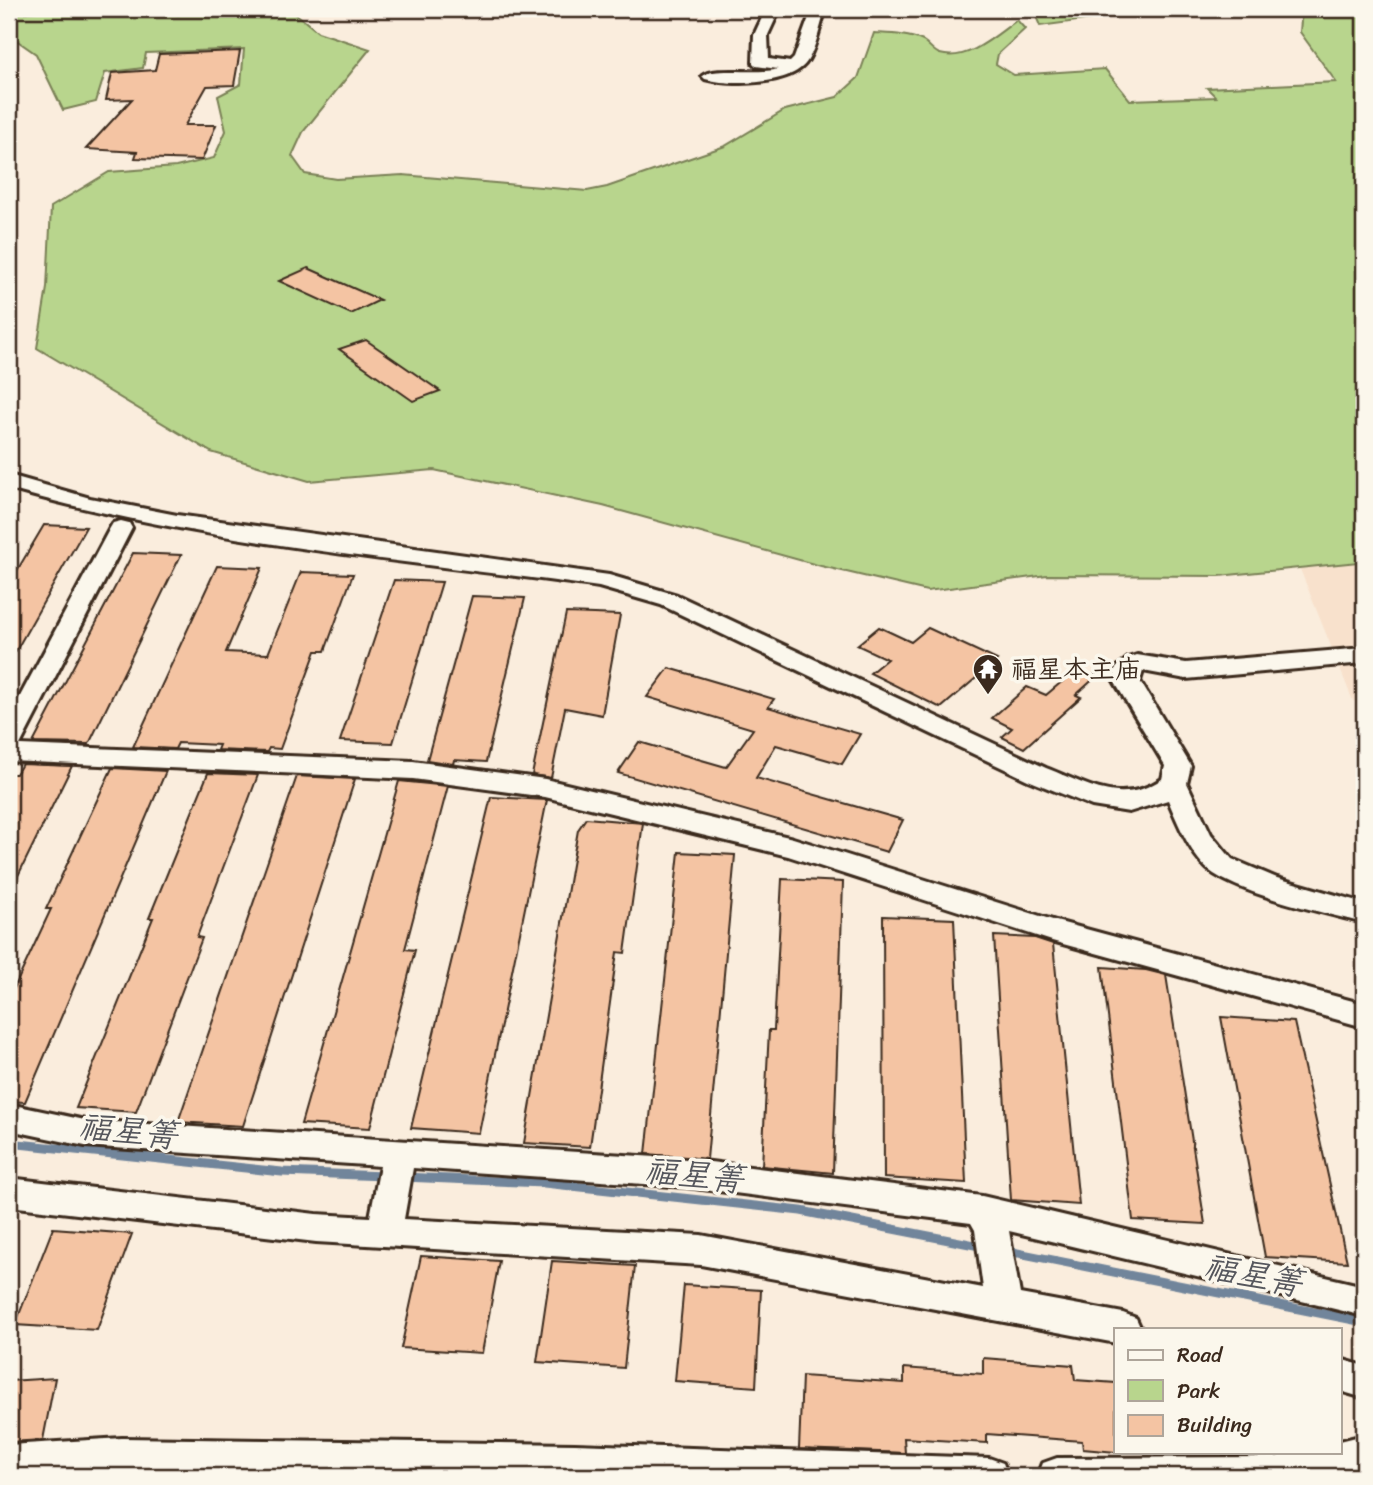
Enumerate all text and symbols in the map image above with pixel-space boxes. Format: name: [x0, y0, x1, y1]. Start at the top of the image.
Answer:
place label: 福星本主庙: [1011, 646, 1141, 692]
temple icon: 福星本主庙: [971, 652, 1005, 696]
water label: 福星箐: [76, 1097, 184, 1165]
water label: 福星箐: [642, 1141, 750, 1209]
water label: 福星箐: [1199, 1237, 1311, 1314]
legend: [1114, 1328, 1342, 1454]
text: Road: [1177, 1336, 1224, 1374]
text: Park: [1177, 1372, 1220, 1410]
text: Building: [1177, 1406, 1253, 1444]

